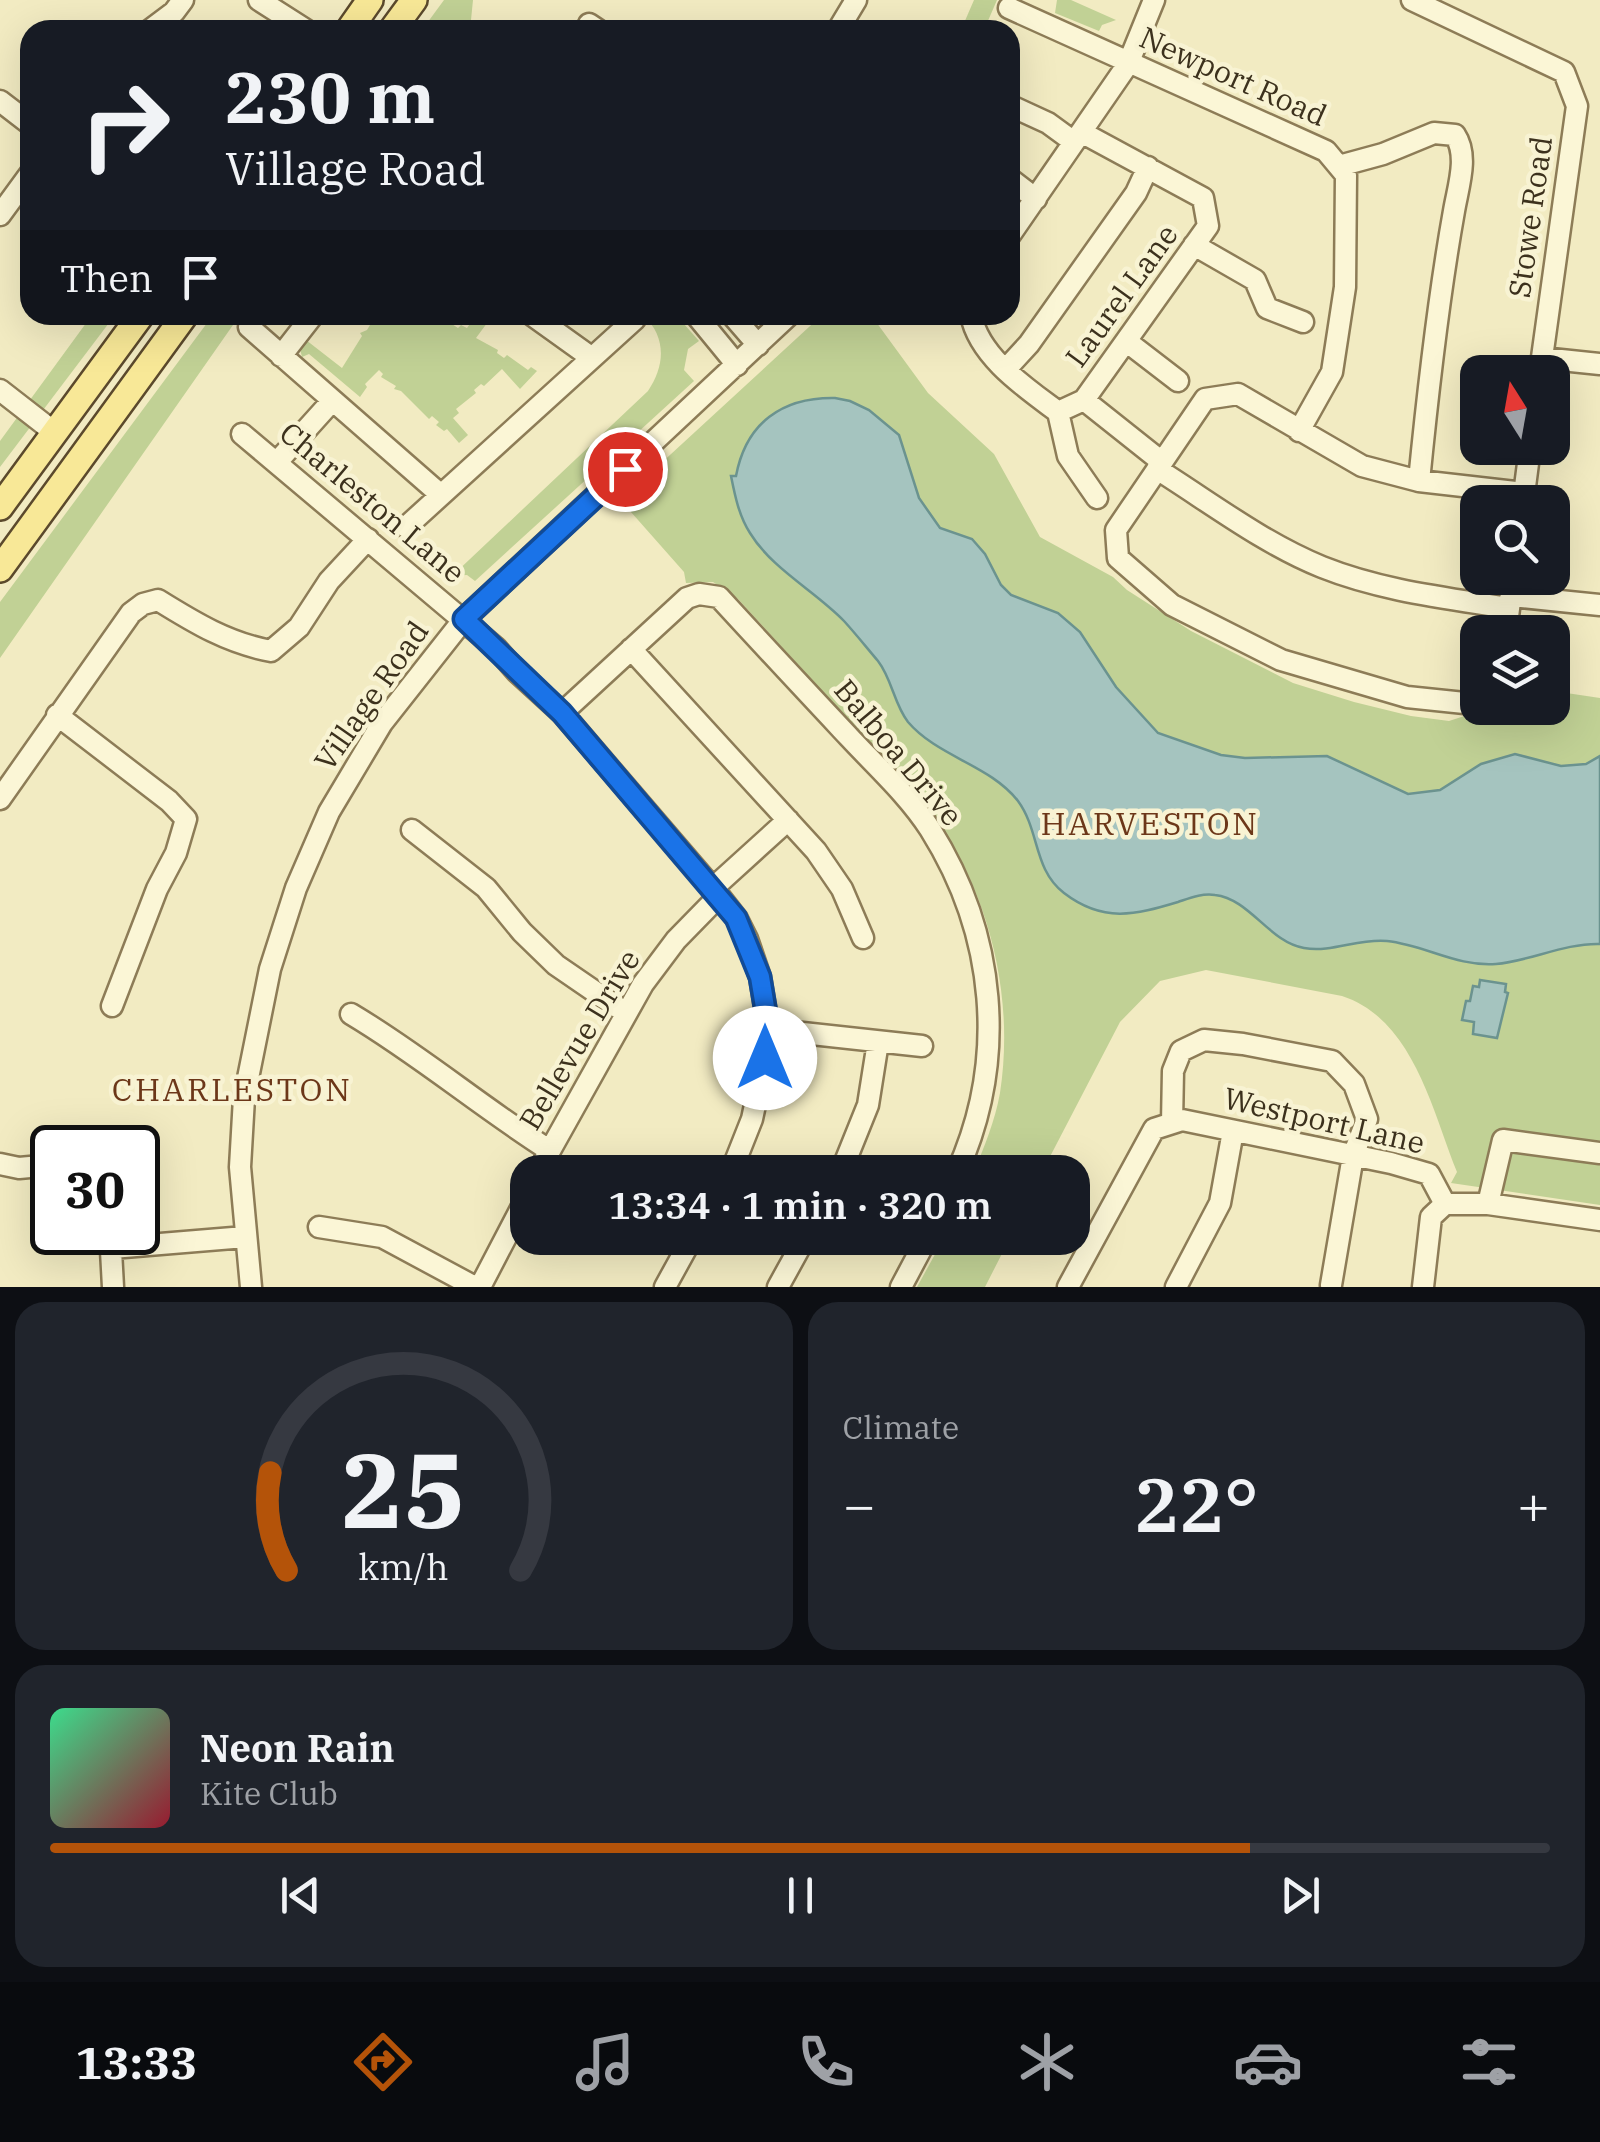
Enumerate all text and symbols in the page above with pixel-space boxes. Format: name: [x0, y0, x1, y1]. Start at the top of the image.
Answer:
street label: Newport Road: [1134, 17, 1333, 134]
text: 230 m: [225, 51, 435, 142]
icon: right: [60, 60, 190, 190]
street label: Stowe Road: [1499, 134, 1560, 300]
text: Village Road: [225, 139, 486, 197]
street label: Laurel Lane: [1056, 216, 1186, 374]
icon: arrive: [173, 250, 228, 305]
text: Then: [60, 253, 153, 302]
north arrow: [1460, 355, 1570, 465]
map controls: [1460, 355, 1570, 725]
street label: Charleston Lane: [272, 413, 474, 591]
pin: [583, 427, 668, 512]
icon: arrive: [598, 442, 653, 497]
button: search: [1460, 485, 1570, 595]
street label: Village Road: [305, 613, 437, 777]
button: layers: [1460, 615, 1570, 725]
street label: Balboa Drive: [826, 671, 972, 834]
district label: HARVESTON: [1041, 802, 1259, 844]
street label: Bellevue Drive: [510, 942, 648, 1137]
position arrow: [713, 1006, 817, 1110]
district label: CHARLESTON: [112, 1068, 352, 1110]
street label: Westport Lane: [1220, 1077, 1429, 1162]
speed limit sign: 30: [30, 1125, 160, 1255]
text: 13:34 · 1 min · 320 m: [608, 1180, 992, 1229]
text: Climate: [843, 1406, 959, 1448]
text: 25: [341, 1421, 466, 1557]
text: 22°: [1134, 1455, 1259, 1553]
text: −: [843, 1469, 876, 1540]
text: +: [1517, 1469, 1550, 1540]
text: km/h: [359, 1543, 449, 1590]
text: Neon Rain: [200, 1723, 395, 1772]
text: Kite Club: [200, 1772, 338, 1814]
icon: previous: [273, 1868, 328, 1923]
icon: pause: [773, 1868, 828, 1923]
icon: next: [1273, 1868, 1328, 1923]
icon: directions: [348, 2027, 418, 2097]
icon: music: [570, 2027, 640, 2097]
icon: phone: [791, 2027, 861, 2097]
icon: climate: [1012, 2027, 1082, 2097]
icon: car: [1233, 2027, 1303, 2097]
icon: filters: [1454, 2027, 1524, 2097]
text: 13:33: [76, 2033, 197, 2091]

